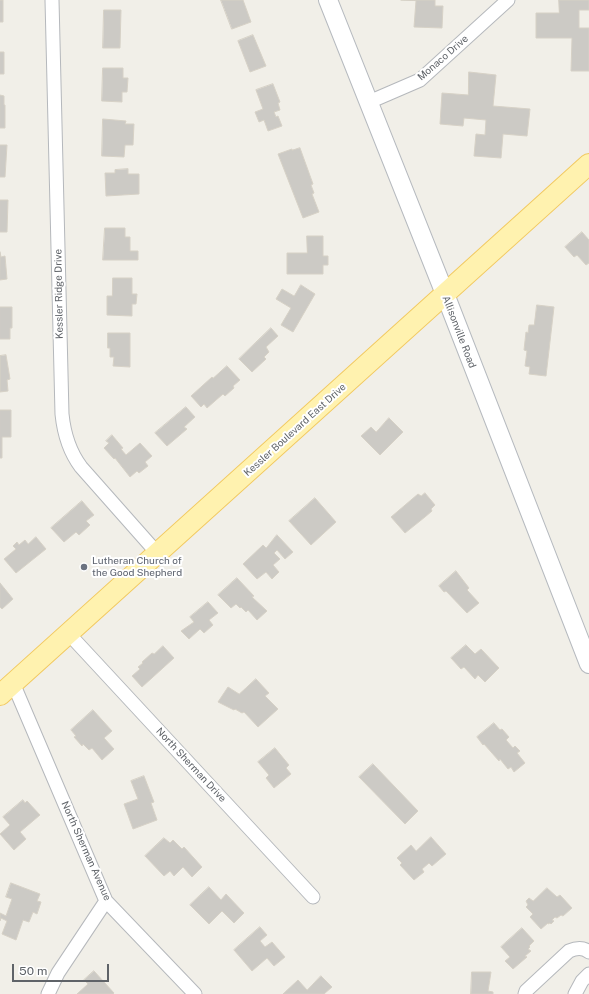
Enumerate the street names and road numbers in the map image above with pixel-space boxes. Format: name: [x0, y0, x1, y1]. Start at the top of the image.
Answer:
street label: Monaco Drive: [415, 33, 471, 83]
street label: Kessler Ridge Drive: [52, 249, 66, 339]
street label: Allisonville Road: [440, 294, 478, 370]
street label: Kessler Boulevard East Drive: [242, 381, 348, 479]
street label: North Sherman Drive: [153, 725, 229, 805]
street label: North Sherman Avenue: [59, 799, 113, 903]

